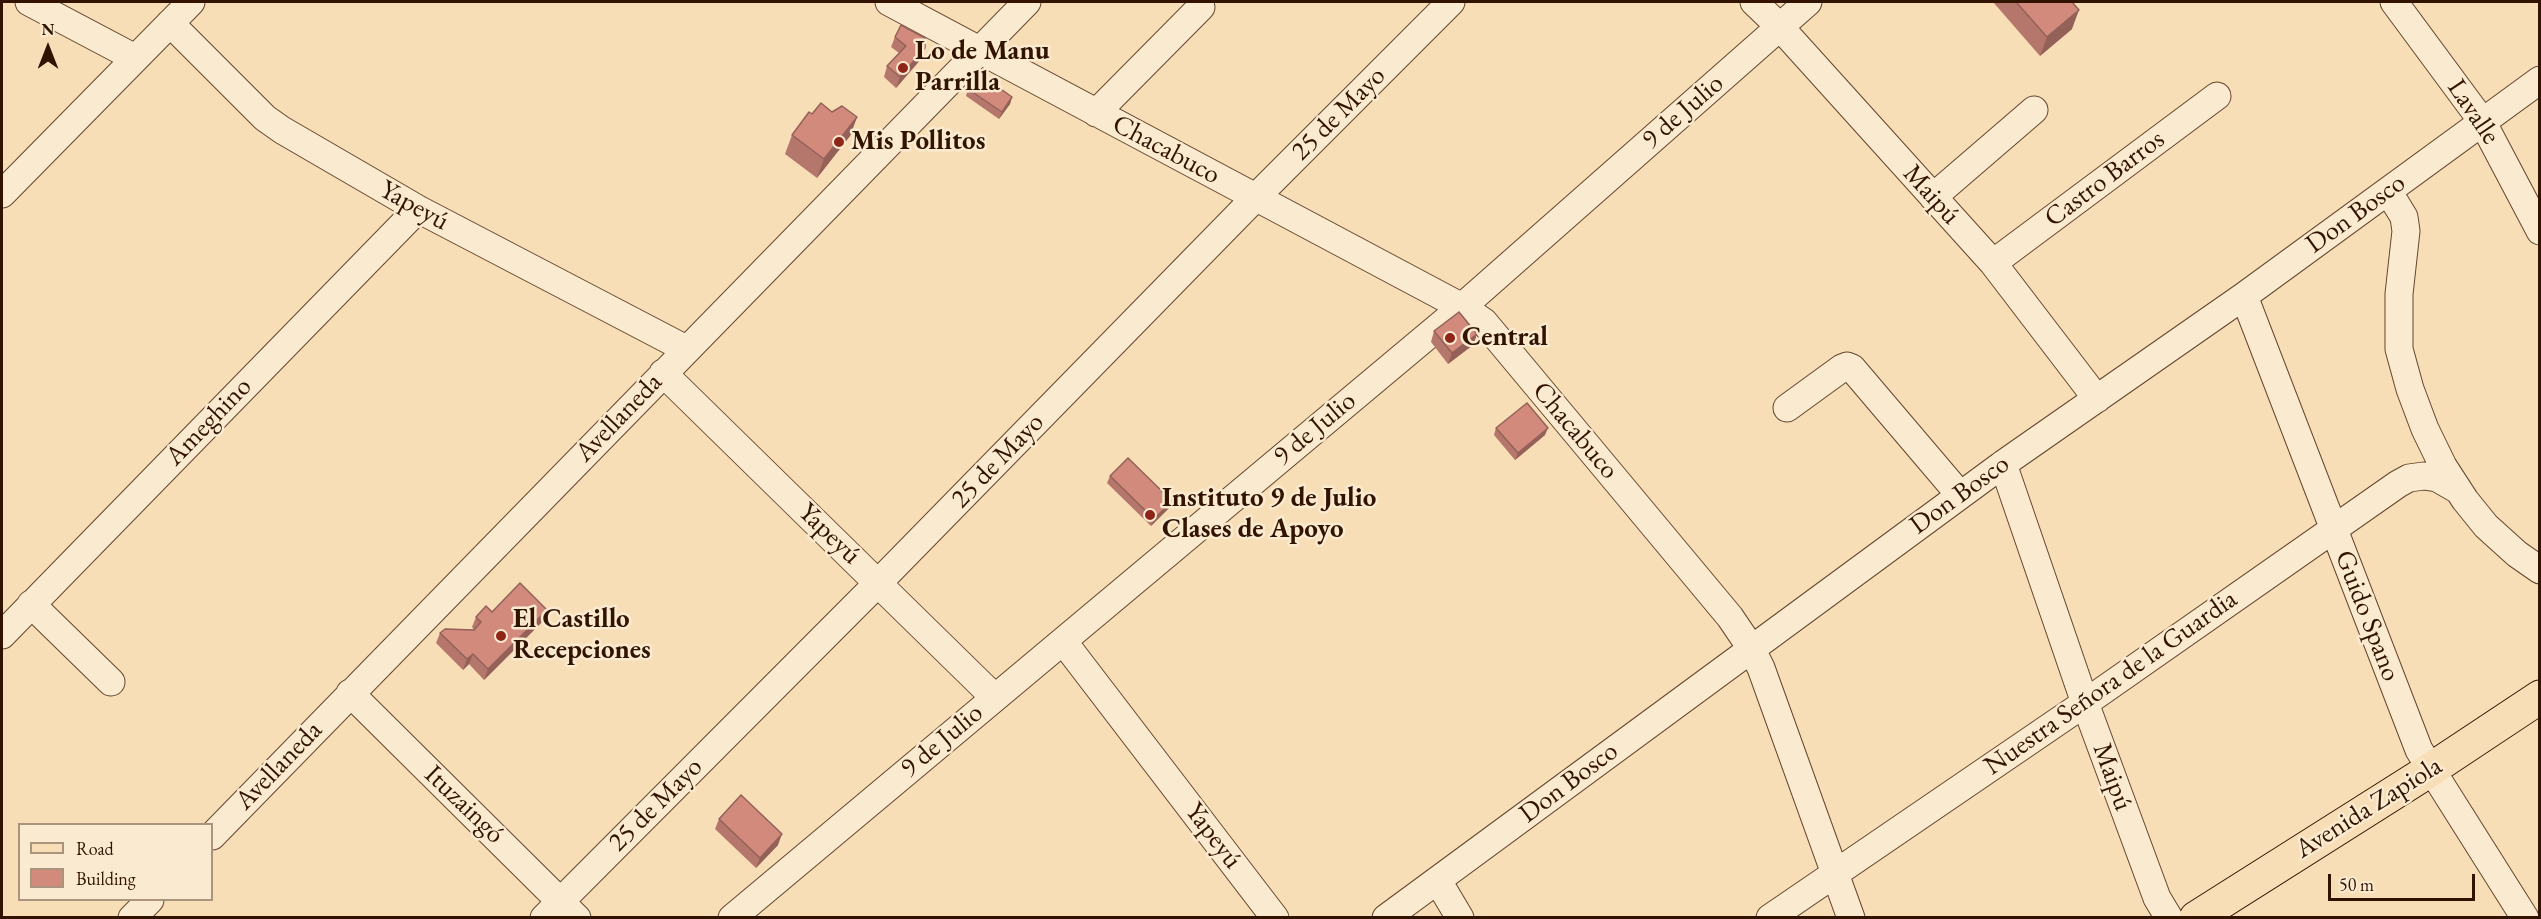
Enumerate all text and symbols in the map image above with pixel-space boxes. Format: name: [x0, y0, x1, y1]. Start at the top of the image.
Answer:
north arrow: [18, 18, 78, 78]
text: N: [42, 19, 54, 40]
place label: Lo de Manu Parrilla: [915, 36, 1050, 99]
street label: 25 de Mayo: [1285, 60, 1393, 168]
marker: Lo de Manu Parrilla: [896, 61, 910, 75]
street label: 9 de Julio: [1635, 68, 1731, 156]
street label: Lavalle: [2440, 73, 2506, 151]
street label: Chacabuco: [1107, 108, 1225, 192]
street label: Castro Barros: [2039, 123, 2171, 235]
place label: Mis Pollitos: [851, 126, 985, 158]
marker: Mis Pollitos: [832, 135, 846, 149]
street label: Maipú: [1896, 158, 1966, 232]
street label: Don Bosco: [2300, 167, 2412, 261]
street label: Yapeyú: [374, 174, 454, 238]
place label: Central: [1462, 322, 1548, 354]
marker: Central: [1443, 331, 1457, 345]
street label: Avellaneda: [569, 367, 669, 469]
street label: Ameghino: [159, 371, 259, 473]
street label: Chacabuco: [1525, 376, 1625, 486]
street label: 9 de Julio: [1267, 385, 1363, 473]
street label: 25 de Mayo: [945, 407, 1051, 515]
street label: Don Bosco: [1904, 448, 2016, 542]
place label: Instituto 9 de Julio Clases de Apoyo: [1162, 483, 1376, 546]
street label: Yapeyú: [791, 497, 867, 571]
marker: Instituto 9 de Julio Clases de Apoyo: [1143, 508, 1157, 522]
street label: Guido Spano: [2327, 546, 2407, 686]
street label: Nuestra Señora de la Guardia: [1978, 583, 2244, 783]
place label: El Castillo Recepciones: [513, 604, 651, 667]
marker: El Castillo Recepciones: [494, 629, 508, 643]
street label: 9 de Julio: [894, 697, 990, 785]
street label: Avellaneda: [229, 715, 329, 817]
street label: Don Bosco: [1513, 735, 1625, 831]
street label: Maipú: [2085, 739, 2139, 815]
street label: Avenida Zapiola: [2290, 750, 2448, 866]
street label: 25 de Mayo: [602, 751, 710, 859]
street label: Ituzaingó: [417, 759, 511, 851]
street label: Yapeyú: [1178, 797, 1248, 875]
legend: [18, 823, 213, 901]
text: Road: [76, 837, 114, 860]
scale bar: [2331, 862, 2478, 900]
text: Building: [76, 867, 136, 890]
text: 50 m: [2339, 873, 2374, 896]

